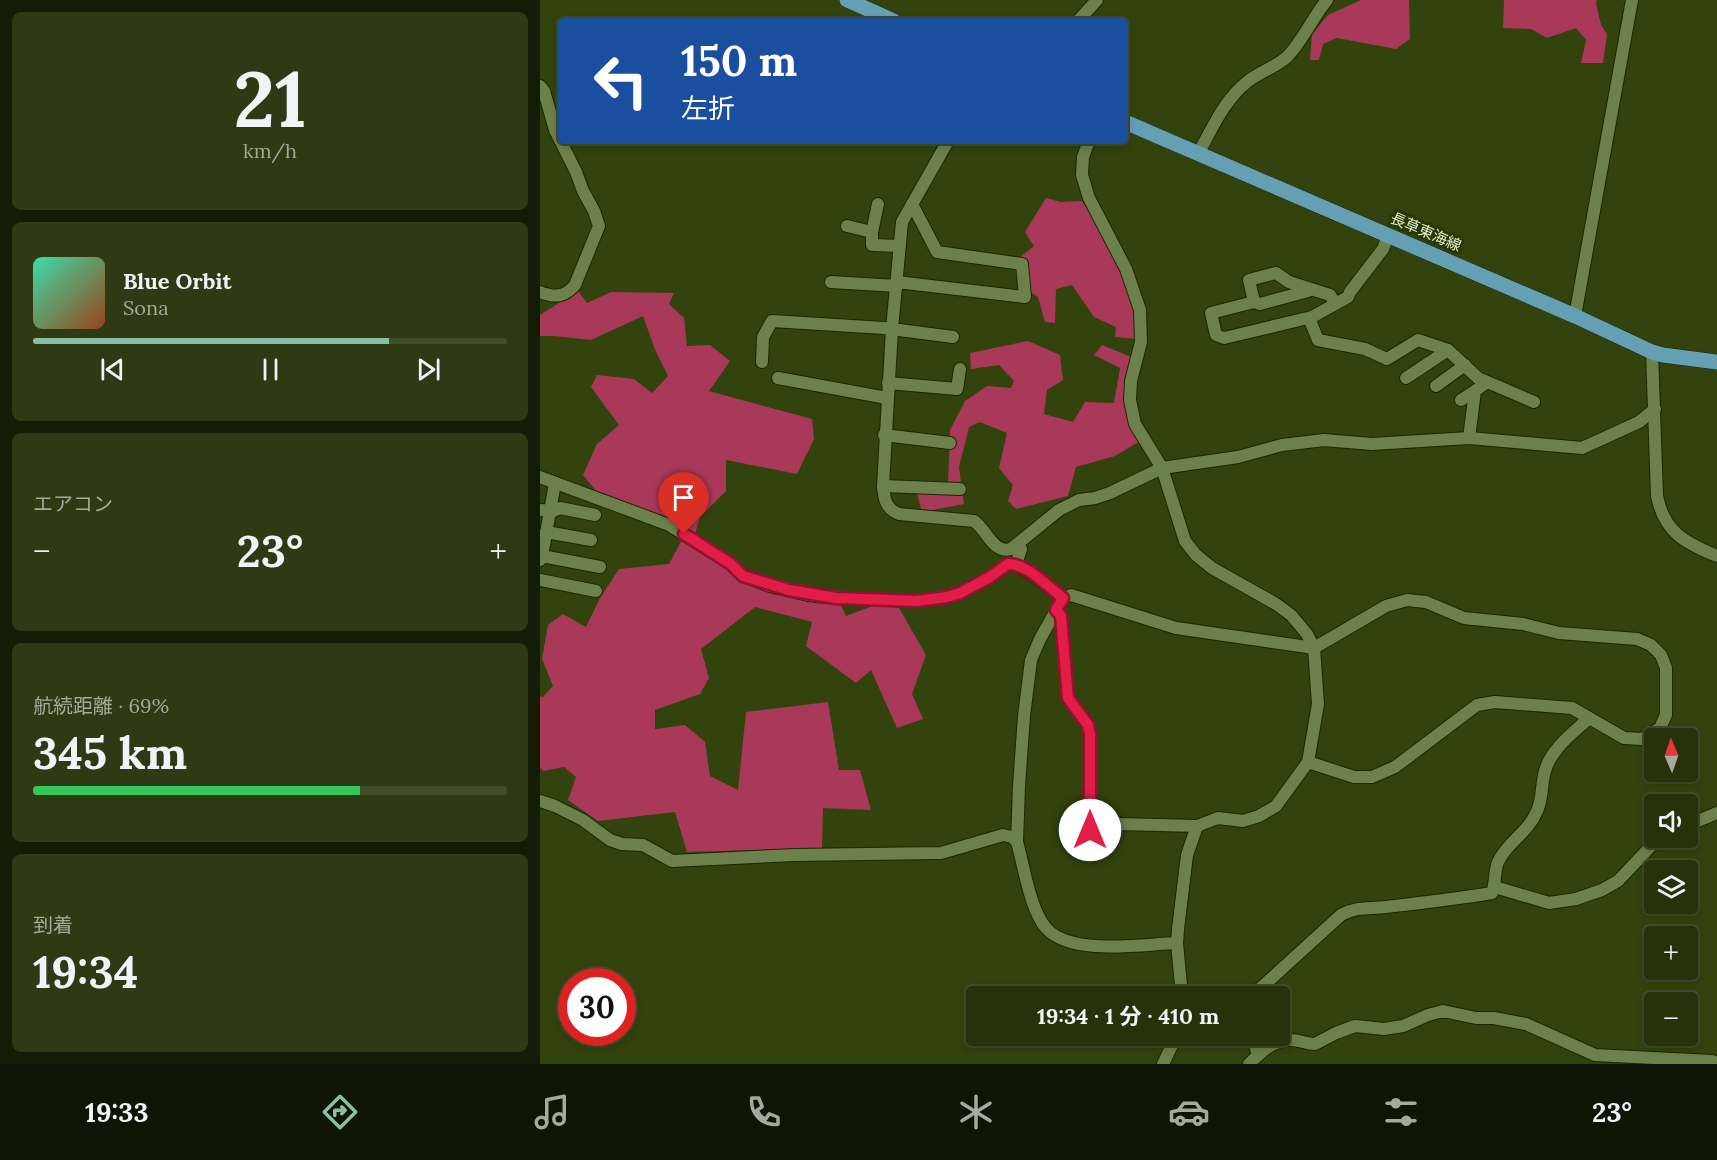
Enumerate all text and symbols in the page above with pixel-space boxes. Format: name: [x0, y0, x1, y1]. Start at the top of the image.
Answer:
text: 150 m: [681, 34, 797, 88]
icon: left: [582, 42, 660, 120]
text: 21: [233, 49, 307, 148]
text: 左折: [681, 91, 735, 125]
text: km/h: [243, 138, 297, 163]
street label: 長草東海線: [1388, 208, 1464, 255]
text: Blue Orbit: [123, 267, 231, 295]
text: Sona: [123, 295, 169, 320]
icon: previous: [96, 353, 129, 386]
icon: pause: [254, 353, 287, 386]
icon: next: [412, 353, 445, 386]
pin: [658, 472, 709, 534]
icon: arrive: [667, 481, 700, 514]
text: エアコン: [33, 491, 113, 516]
text: 23°: [237, 522, 303, 579]
text: −: [33, 530, 51, 572]
text: +: [489, 530, 507, 572]
text: 航続距離 · 69%: [33, 693, 169, 718]
text: 345 km: [33, 724, 187, 781]
north arrow: [1644, 728, 1698, 782]
map controls: [1644, 728, 1698, 1046]
button: sound: [1644, 794, 1698, 848]
position arrow: [1058, 798, 1122, 862]
button: layers: [1644, 860, 1698, 914]
text: 到着: [33, 912, 73, 937]
button: +: [1644, 926, 1698, 980]
text: 19:34: [33, 943, 138, 1000]
speed limit sign: 30: [558, 968, 636, 1046]
button: −: [1644, 992, 1698, 1046]
text: 19:34 · 1 分 · 410 m: [1037, 1002, 1219, 1030]
icon: directions: [319, 1091, 361, 1133]
icon: music: [531, 1091, 573, 1133]
icon: phone: [743, 1091, 785, 1133]
icon: climate: [955, 1091, 997, 1133]
icon: car: [1168, 1091, 1210, 1133]
icon: filters: [1380, 1091, 1422, 1133]
text: 19:33: [85, 1095, 149, 1129]
text: 23°: [1592, 1095, 1632, 1129]

